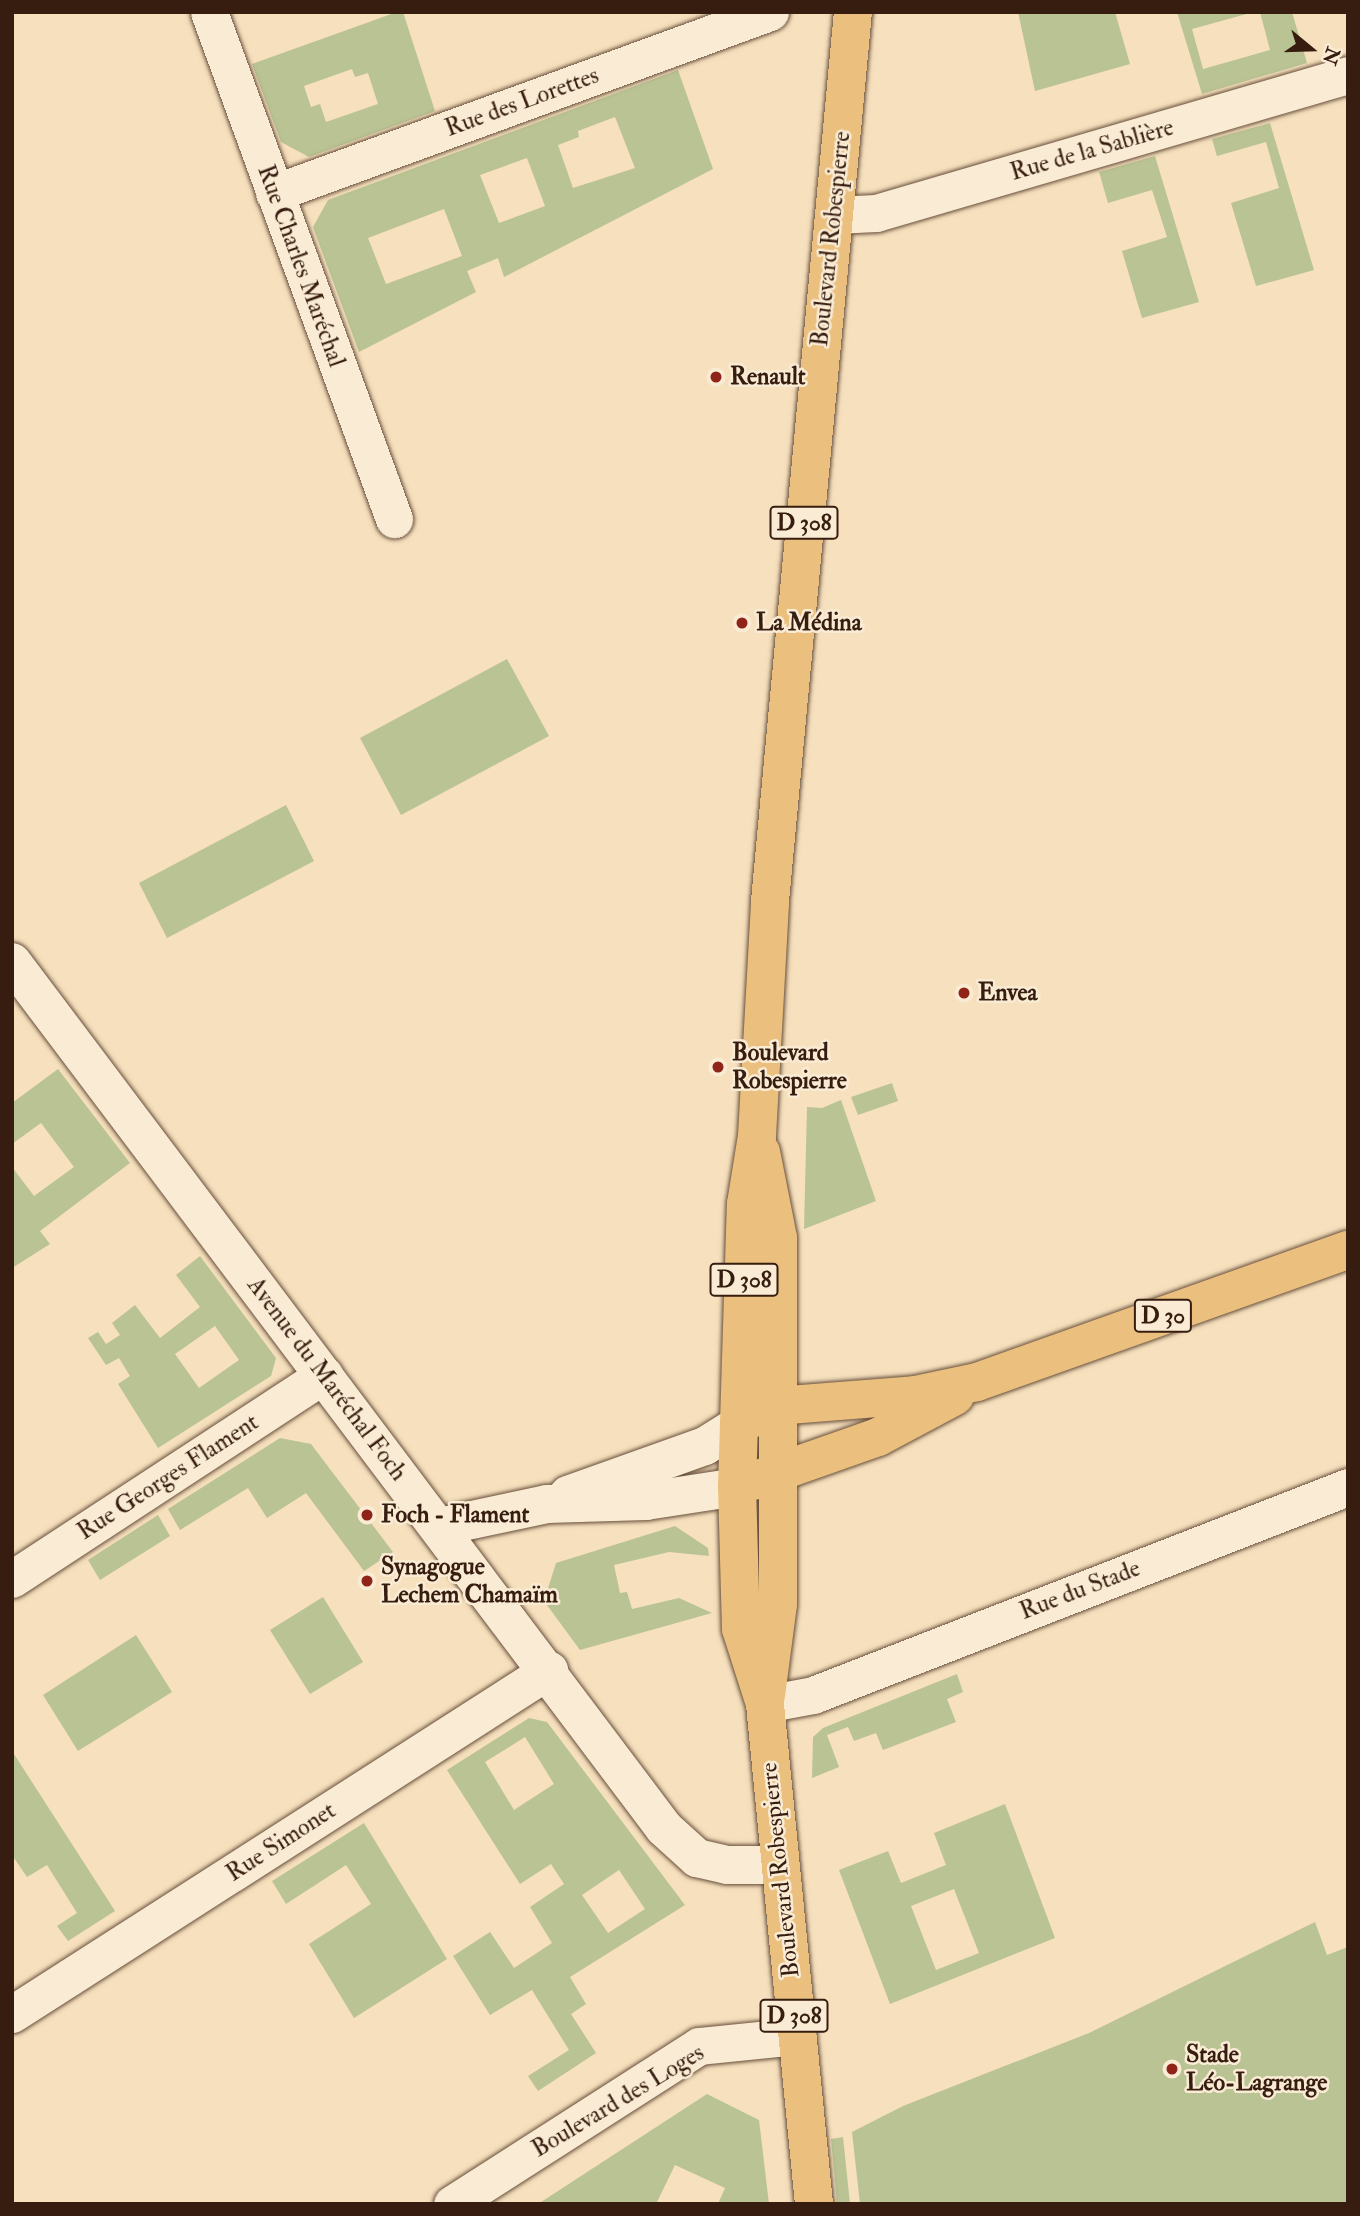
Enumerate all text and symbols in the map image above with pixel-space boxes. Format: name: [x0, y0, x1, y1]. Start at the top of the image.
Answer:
north arrow: [1276, 14, 1346, 84]
text: N: [1317, 44, 1345, 68]
street label: Rue des Lorettes: [441, 61, 603, 143]
street label: Rue de la Sablière: [1007, 113, 1177, 187]
street label: Boulevard Robespierre: [805, 130, 857, 348]
street label: Rue Charles Maréchal: [251, 161, 351, 371]
place label: Renault: [730, 363, 805, 391]
marker: Renault: [708, 369, 724, 385]
road number: D 308: [769, 503, 839, 542]
place label: La Médina: [756, 609, 862, 637]
marker: La Médina: [734, 615, 750, 631]
place label: Envea: [978, 979, 1037, 1007]
marker: Envea: [956, 985, 972, 1001]
place label: Boulevard Robespierre: [732, 1039, 847, 1095]
marker: Boulevard Robespierre: [710, 1059, 726, 1075]
road number: D 308: [709, 1260, 779, 1300]
street label: Avenue du Maréchal Foch: [241, 1272, 413, 1486]
road number: D 30: [1133, 1296, 1193, 1336]
street label: Rue Georges Flament: [72, 1408, 264, 1546]
place label: Foch - Flament: [381, 1501, 529, 1529]
marker: Foch - Flament: [359, 1507, 375, 1523]
place label: Synagogue Lechem Chamaïm: [381, 1553, 558, 1609]
street label: Rue du Stade: [1016, 1554, 1144, 1626]
marker: Synagogue Lechem Chamaïm: [359, 1573, 375, 1589]
street label: Boulevard Robespierre: [754, 1761, 806, 1979]
street label: Rue Simonet: [221, 1796, 341, 1888]
road number: D 308: [759, 1996, 829, 2036]
street label: Boulevard des Loges: [527, 2038, 709, 2164]
place label: Stade Léo-Lagrange: [1186, 2041, 1327, 2097]
marker: Stade Léo-Lagrange: [1164, 2061, 1180, 2077]

